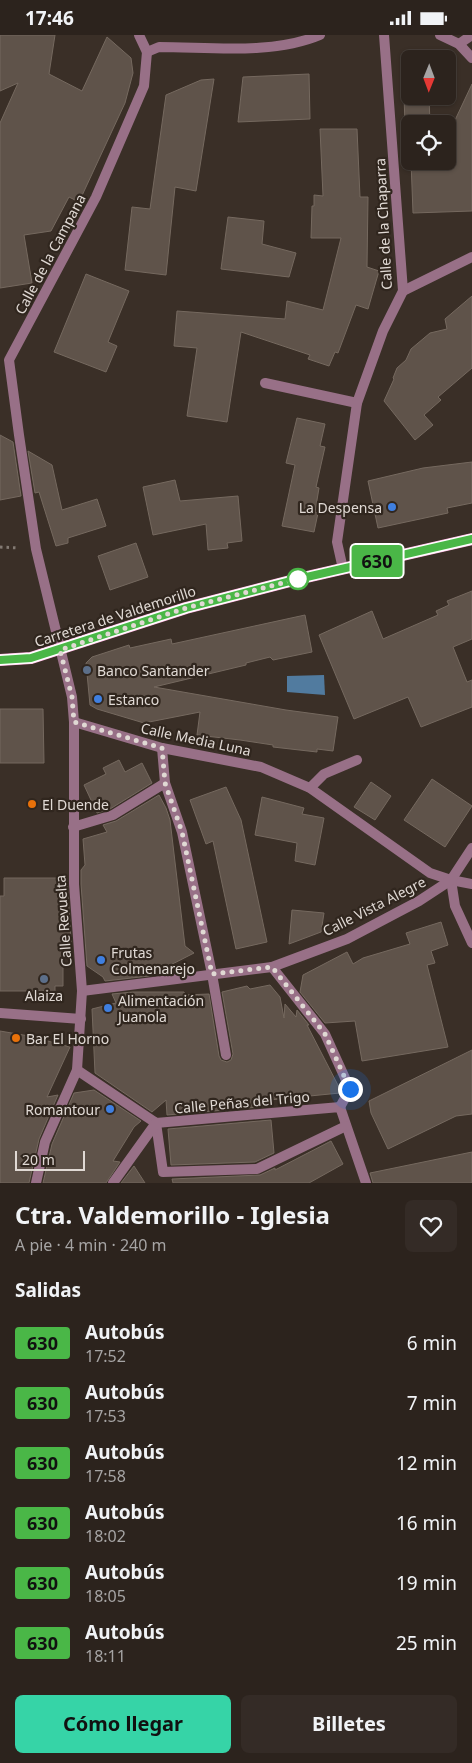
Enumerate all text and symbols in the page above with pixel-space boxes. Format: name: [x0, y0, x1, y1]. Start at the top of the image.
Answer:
text: 17:46: [25, 5, 74, 31]
north arrow: [401, 50, 456, 105]
map controls: [401, 50, 456, 170]
button: locate: [401, 115, 456, 170]
street label: Calle de la Chaparra: [370, 158, 396, 290]
street label: Calle de la Campana: [10, 191, 90, 317]
place label: La Despensa: [299, 498, 382, 517]
marker: La Despensa: [386, 501, 398, 513]
line badge: 630: [348, 545, 406, 577]
text: 630: [362, 549, 392, 573]
unlabelled marker: [287, 568, 309, 590]
street label: Carretera de Valdemorillo: [32, 581, 198, 651]
place label: Banco Santander: [97, 661, 210, 680]
marker: Banco Santander: [81, 664, 93, 676]
place label: Estanco: [108, 690, 159, 709]
marker: Estanco: [92, 693, 104, 705]
street label: Calle Media Luna: [139, 718, 253, 760]
place label: El Duende: [42, 795, 109, 814]
marker: El Duende: [26, 798, 38, 810]
street label: Calle Vista Alegre: [319, 872, 429, 940]
street label: Calle Revuelta: [50, 874, 76, 968]
place label: Frutas Colmenarejo: [111, 943, 195, 978]
marker: Frutas Colmenarejo: [95, 954, 107, 966]
marker: Alaiza: [38, 973, 50, 985]
place label: Alaiza: [25, 986, 63, 1005]
place label: Alimentación Juanola: [116, 991, 204, 1026]
marker: Alimentación Juanola: [102, 1002, 114, 1014]
place label: Bar El Horno: [26, 1029, 109, 1048]
marker: Bar El Horno: [10, 1032, 22, 1044]
your location: [338, 1077, 363, 1102]
street label: Calle Peñas del Trigo: [173, 1087, 311, 1117]
place label: Romantour: [25, 1100, 100, 1119]
marker: Romantour: [104, 1103, 116, 1115]
scale bar: [15, 1148, 85, 1171]
text: 20 m: [22, 1150, 55, 1169]
text: Ctra. Valdemorillo - Iglesia: [15, 1198, 330, 1231]
button: heart: [405, 1200, 457, 1252]
text: A pie · 4 min · 240 m: [15, 1234, 166, 1256]
text: Salidas: [15, 1277, 81, 1303]
text: Autobús: [85, 1319, 165, 1345]
text: 6 min: [407, 1330, 457, 1356]
text: 630: [27, 1331, 58, 1355]
text: 17:52: [85, 1345, 126, 1367]
text: Autobús: [85, 1379, 165, 1405]
text: 7 min: [407, 1390, 457, 1416]
text: 630: [27, 1391, 58, 1415]
text: 17:53: [85, 1405, 126, 1427]
text: Autobús: [85, 1439, 165, 1465]
text: 12 min: [396, 1450, 457, 1476]
text: 630: [27, 1451, 58, 1475]
text: 17:58: [85, 1465, 126, 1487]
text: Autobús: [85, 1499, 165, 1525]
text: 16 min: [396, 1510, 457, 1536]
text: 630: [27, 1511, 58, 1535]
text: 18:02: [85, 1525, 126, 1547]
text: Autobús: [85, 1559, 165, 1585]
text: 19 min: [396, 1570, 457, 1596]
text: 630: [27, 1571, 58, 1595]
text: 18:05: [85, 1585, 126, 1607]
text: Autobús: [85, 1619, 165, 1645]
text: 25 min: [396, 1630, 457, 1656]
text: 630: [27, 1631, 58, 1655]
text: 18:11: [85, 1645, 126, 1667]
button: Cómo llegar: [15, 1695, 231, 1753]
button: Billetes: [241, 1695, 457, 1753]

